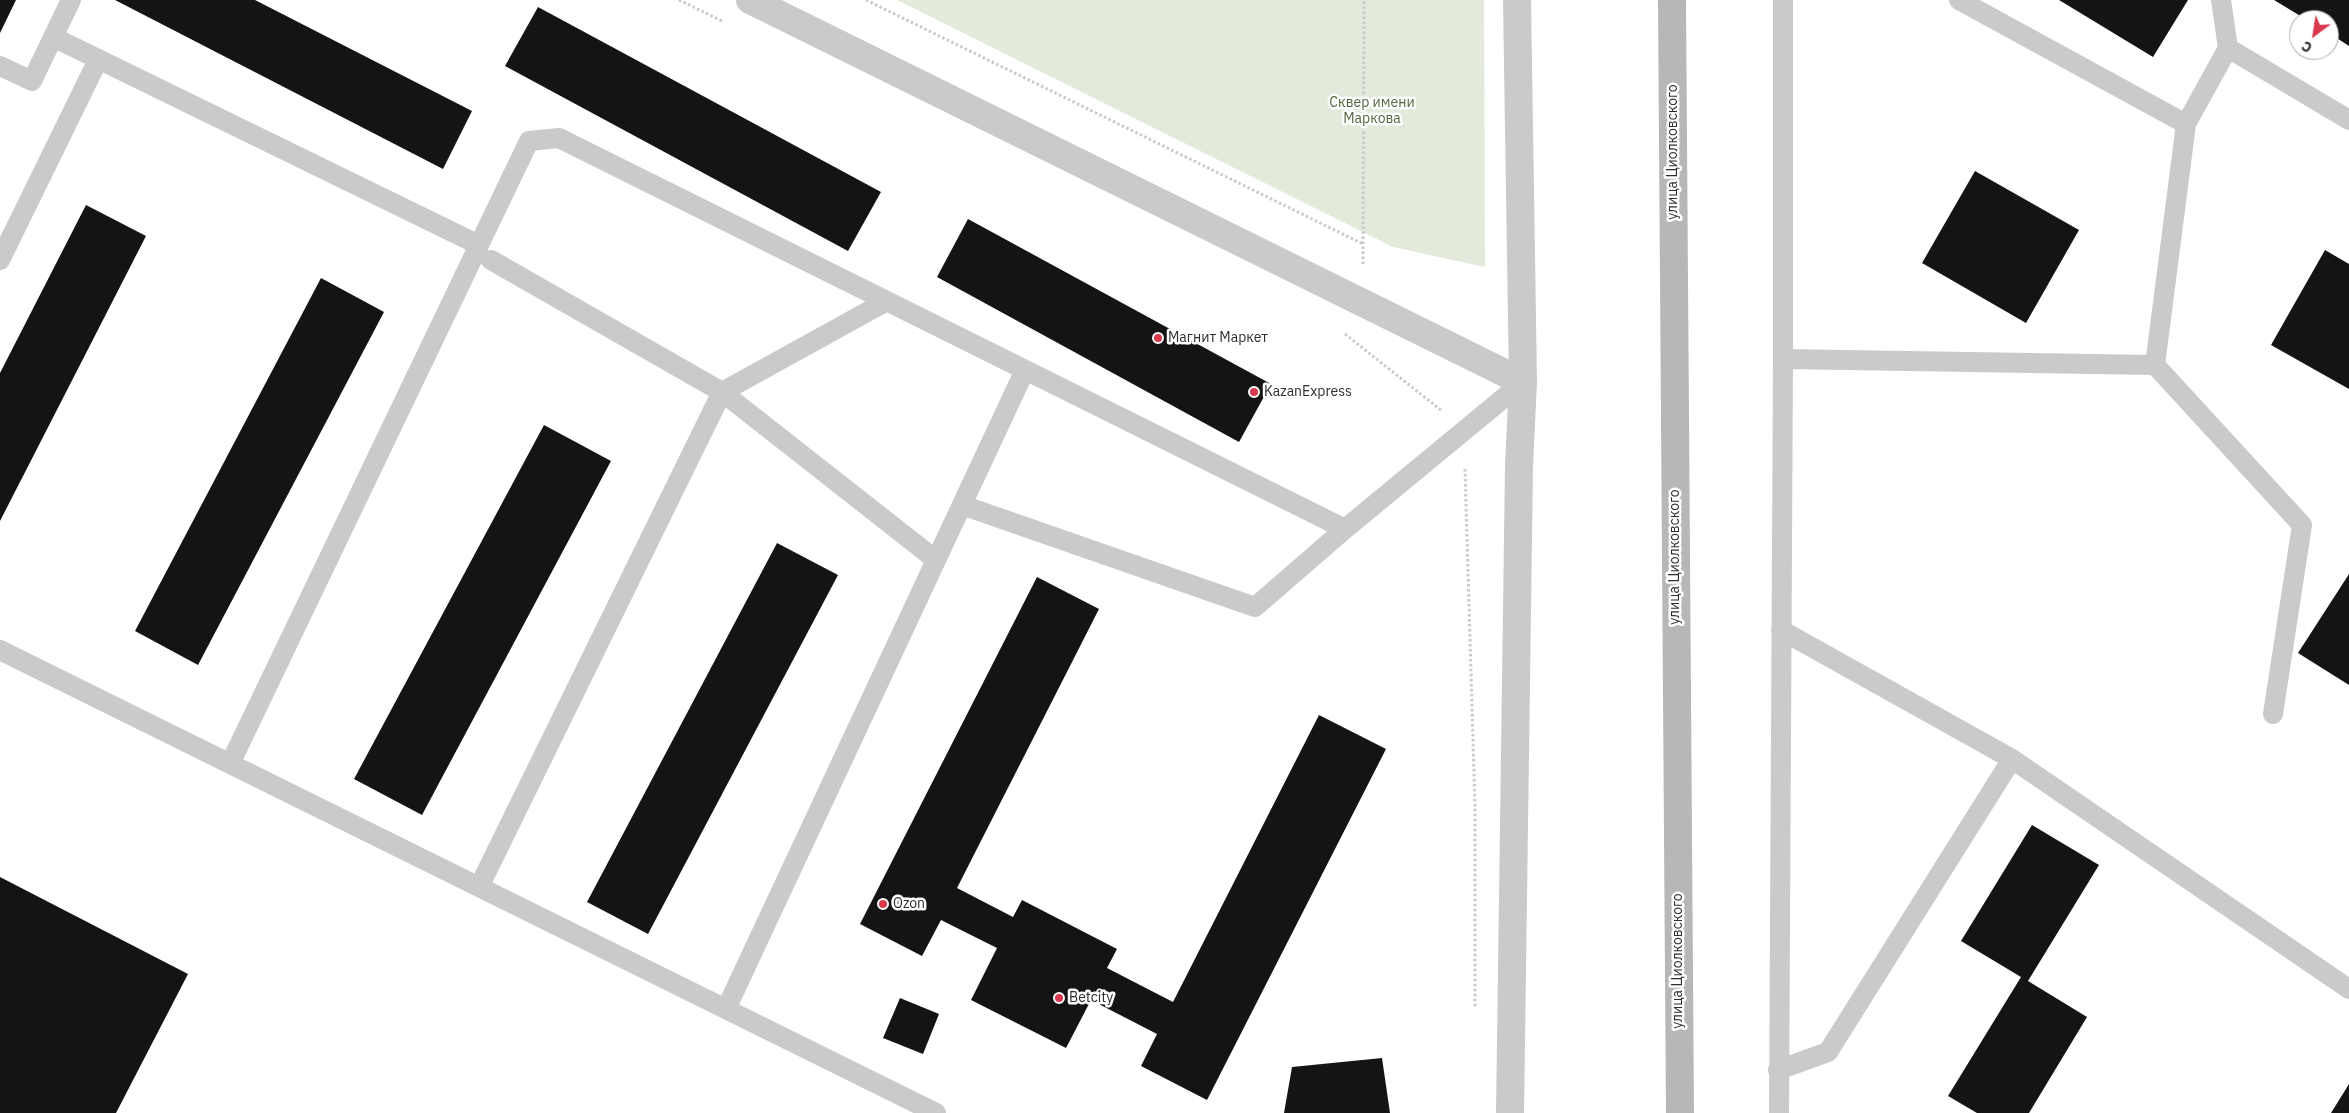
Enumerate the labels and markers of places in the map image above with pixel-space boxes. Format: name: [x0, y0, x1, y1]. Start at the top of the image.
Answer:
place label: Магнит Маркет: [1168, 330, 1268, 346]
marker: Магнит Маркет: [1152, 332, 1164, 344]
place label: KazanExpress: [1264, 384, 1352, 400]
marker: KazanExpress: [1248, 386, 1260, 398]
place label: Ozon: [893, 896, 925, 912]
marker: Ozon: [877, 898, 889, 910]
place label: Betcity: [1069, 990, 1113, 1006]
marker: Betcity: [1053, 992, 1065, 1004]

